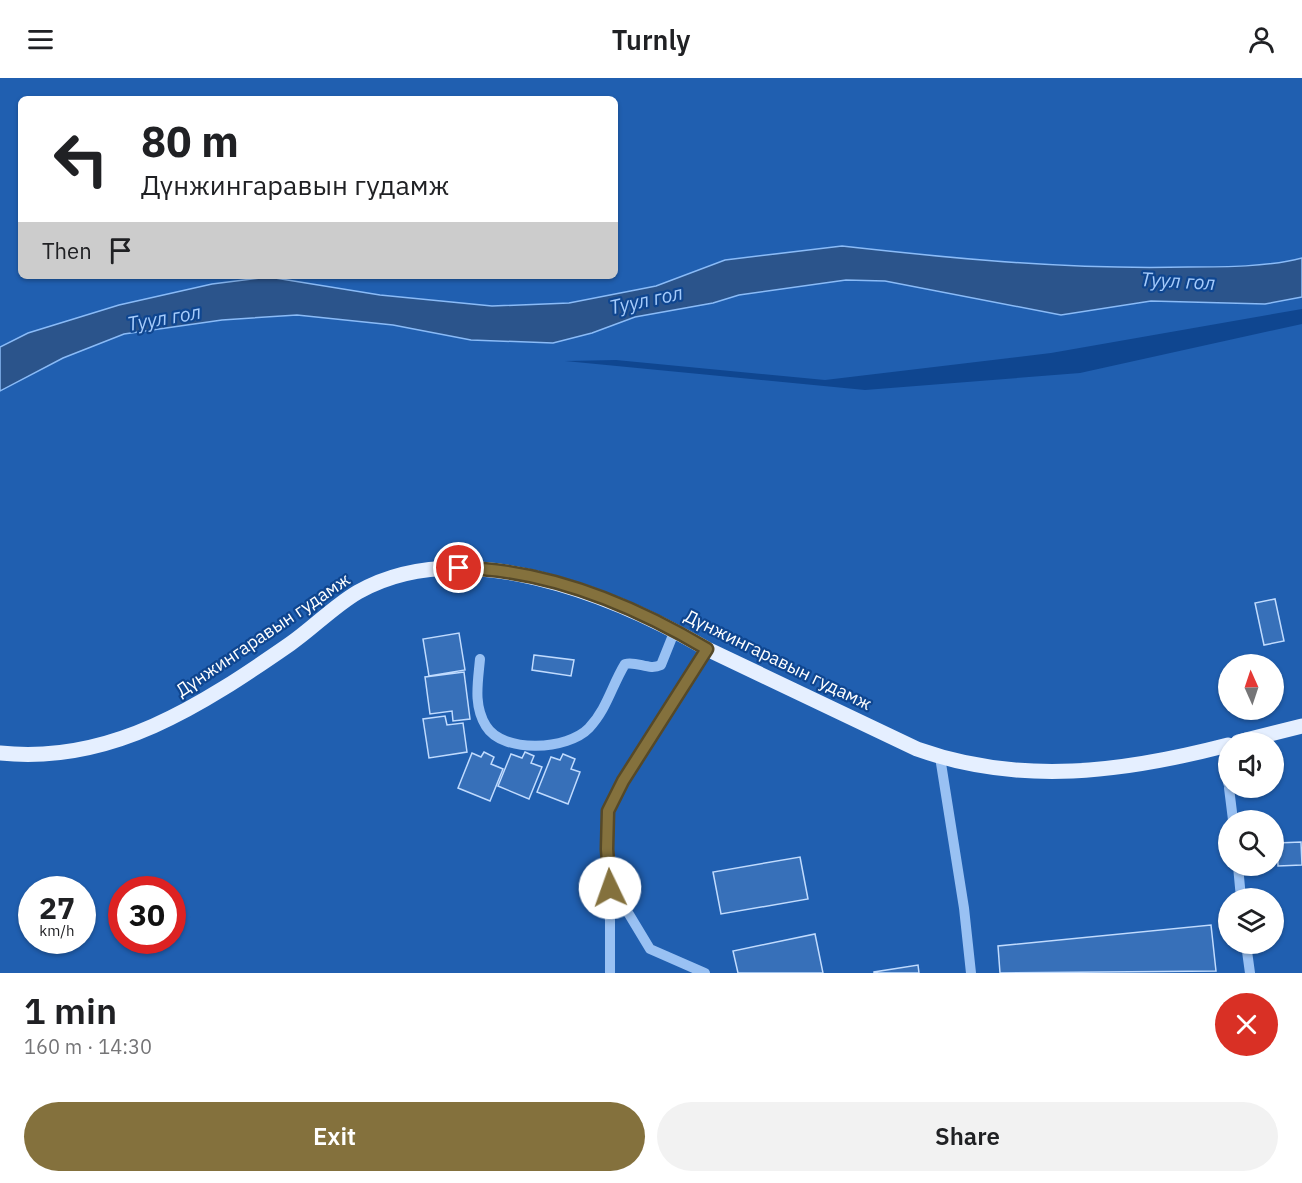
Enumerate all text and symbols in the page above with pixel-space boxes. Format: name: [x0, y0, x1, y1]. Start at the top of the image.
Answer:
text: Turnly: [612, 22, 690, 57]
icon: menu: [24, 23, 57, 56]
icon: person: [1245, 23, 1278, 56]
text: 80 m: [141, 114, 239, 169]
icon: left: [42, 120, 120, 198]
text: Дүнжингаравын гудамж: [141, 167, 449, 202]
icon: arrive: [104, 234, 137, 267]
text: Then: [42, 236, 92, 265]
water label: Туул гол: [1140, 265, 1216, 296]
water label: Туул гол: [607, 278, 685, 320]
water label: Туул гол: [125, 298, 203, 337]
pin: [433, 542, 484, 593]
icon: arrive: [442, 551, 475, 584]
street label: Дүнжингаравын гудамж: [171, 567, 354, 702]
street label: Дүнжингаравын гудамж: [681, 604, 876, 715]
north arrow: [1218, 654, 1284, 720]
map controls: [1218, 654, 1284, 954]
button: sound: [1218, 732, 1284, 798]
button: search: [1218, 810, 1284, 876]
position arrow: [578, 856, 642, 920]
speed limit sign: 30: [108, 876, 186, 954]
text: 27: [39, 888, 75, 927]
button: layers: [1218, 888, 1284, 954]
text: km/h: [39, 921, 75, 940]
text: 1 min: [24, 987, 117, 1034]
button: close: [1215, 993, 1278, 1056]
text: 160 m · 14:30: [24, 1033, 152, 1060]
button: Exit: [24, 1102, 645, 1171]
button: Share: [657, 1102, 1278, 1171]

